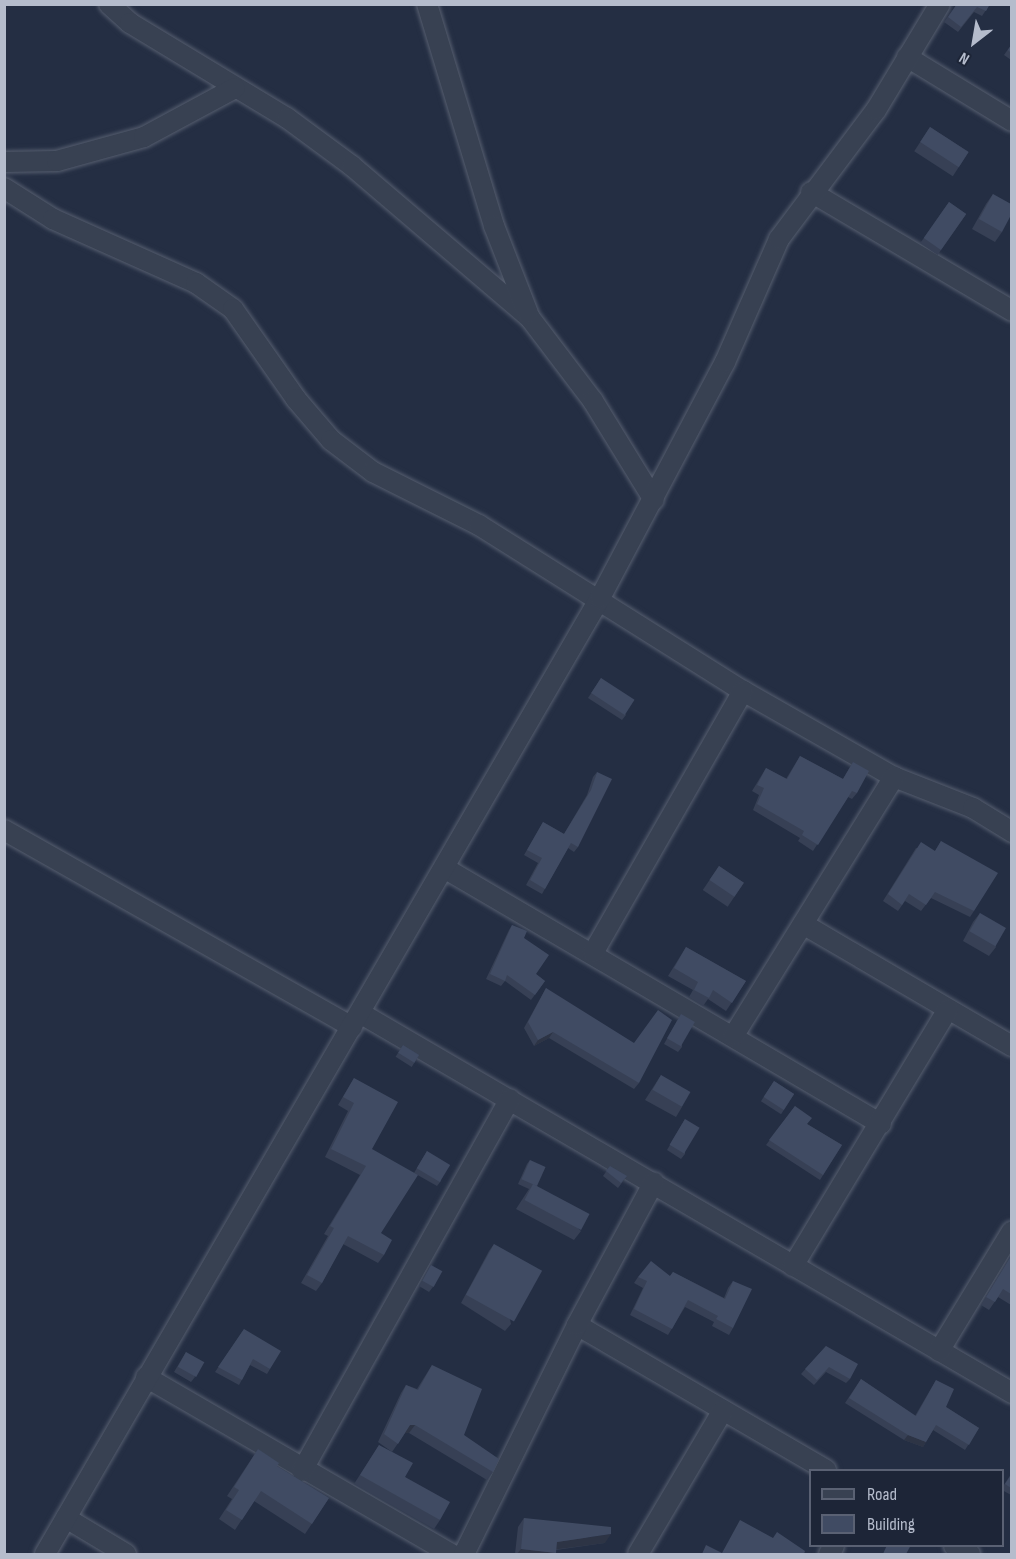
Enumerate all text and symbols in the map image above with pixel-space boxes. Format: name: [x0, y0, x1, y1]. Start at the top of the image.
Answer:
north arrow: [944, 12, 1004, 72]
text: N: [956, 48, 973, 68]
legend: [809, 1469, 1004, 1547]
text: Road: [867, 1484, 897, 1505]
text: Building: [867, 1514, 915, 1535]

